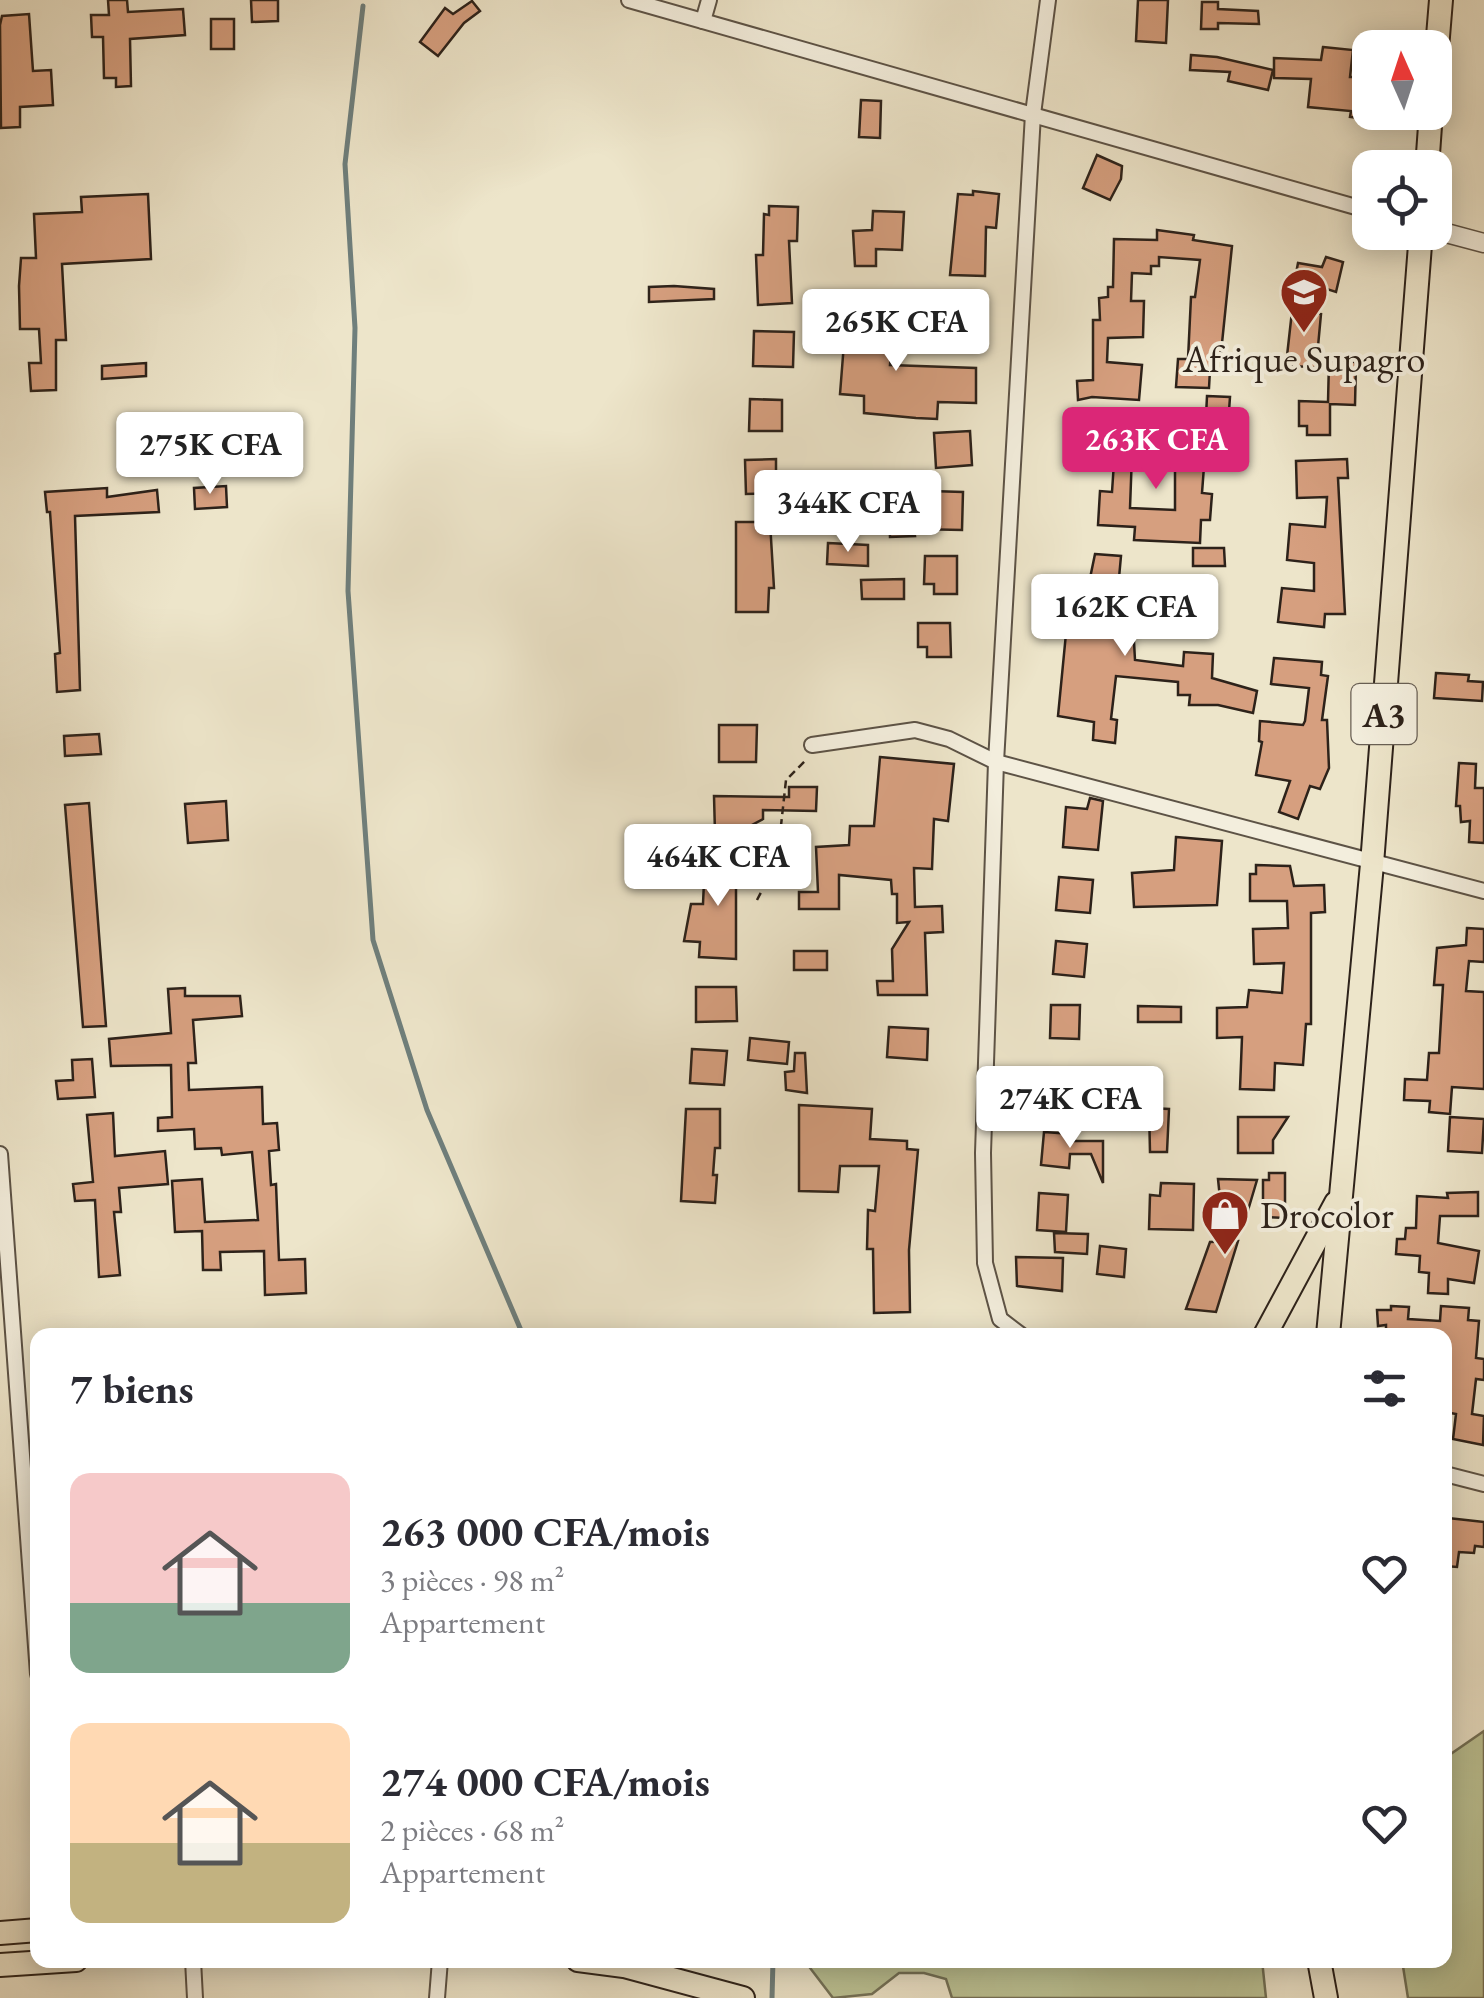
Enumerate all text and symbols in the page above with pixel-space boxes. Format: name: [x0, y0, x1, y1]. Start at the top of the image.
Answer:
north arrow: [1352, 30, 1452, 130]
map controls: [1352, 30, 1452, 250]
button: locate: [1352, 150, 1452, 250]
school or university icon: Afrique Supagro: [1278, 266, 1330, 334]
pin: 265K CFA: [793, 289, 999, 374]
text: 265K CFA: [824, 300, 968, 342]
place label: Afrique Supagro: [1182, 334, 1425, 383]
pin: 263K CFA: [1053, 407, 1259, 492]
pin: 275K CFA: [107, 412, 313, 497]
text: 263K CFA: [1084, 418, 1228, 460]
text: 275K CFA: [138, 423, 282, 465]
pin: 344K CFA: [745, 470, 951, 555]
text: 344K CFA: [776, 481, 920, 523]
pin: 162K CFA: [1022, 574, 1228, 659]
text: 162K CFA: [1053, 585, 1197, 627]
road number: A3: [1352, 684, 1416, 744]
pin: 464K CFA: [615, 824, 821, 909]
text: 464K CFA: [646, 835, 790, 877]
pin: 274K CFA: [967, 1066, 1173, 1151]
text: 274K CFA: [998, 1077, 1142, 1119]
shop icon: Drocolor: [1199, 1188, 1251, 1256]
place label: Drocolor: [1260, 1190, 1394, 1239]
text: 7 biens: [70, 1361, 194, 1416]
icon: filters: [1357, 1361, 1412, 1416]
text: 263 000 CFA/mois: [380, 1504, 710, 1559]
icon: home: [150, 1513, 270, 1633]
icon: heart: [1357, 1546, 1412, 1601]
text: 3 pièces · 98 m²: [380, 1559, 564, 1601]
text: Appartement: [380, 1601, 545, 1643]
text: 274 000 CFA/mois: [380, 1754, 710, 1809]
icon: home: [150, 1763, 270, 1883]
icon: heart: [1357, 1796, 1412, 1851]
text: 2 pièces · 68 m²: [380, 1809, 564, 1851]
text: Appartement: [380, 1851, 545, 1893]

